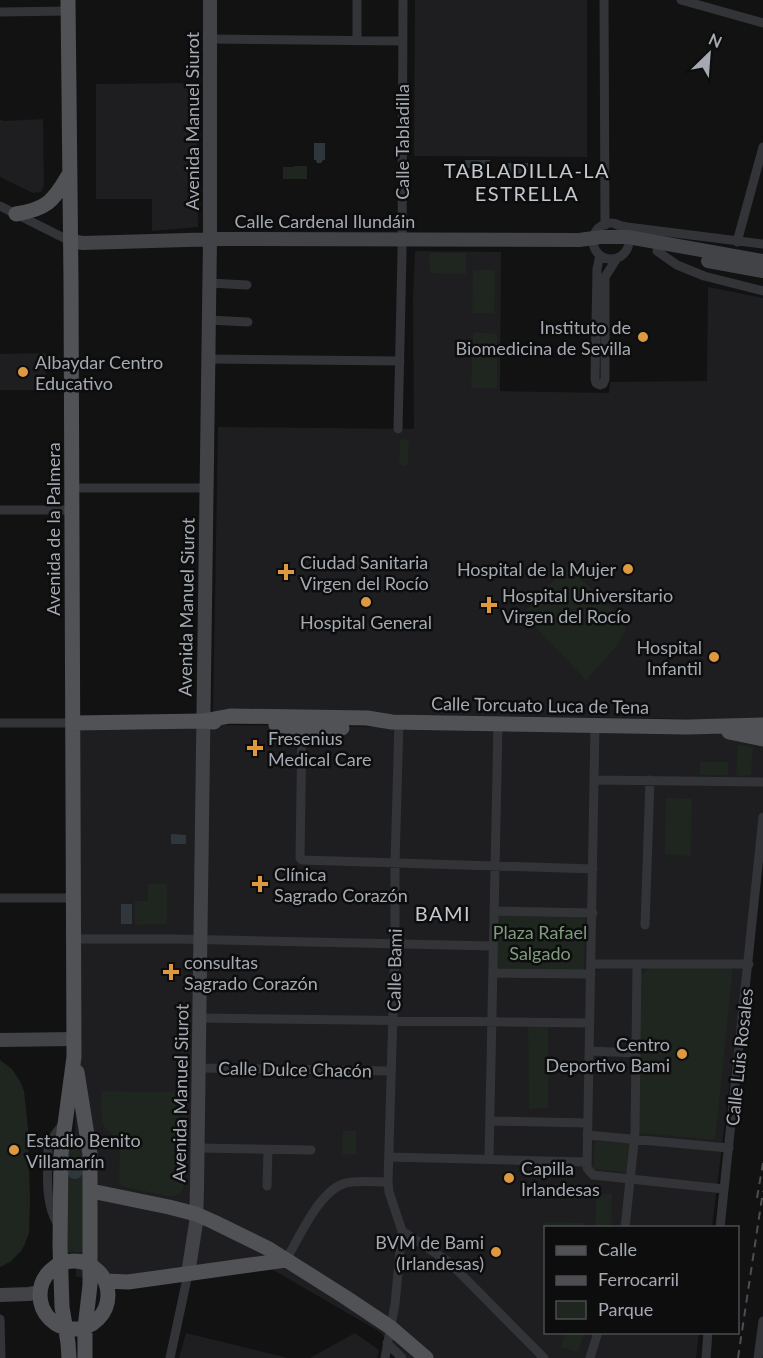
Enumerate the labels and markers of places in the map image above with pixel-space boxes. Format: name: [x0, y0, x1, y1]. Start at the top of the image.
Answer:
place label: Instituto de Biomedicina de Sevilla: [456, 316, 631, 359]
marker: Instituto de Biomedicina de Sevilla: [636, 330, 650, 344]
place label: Albaydar Centro Educativo: [35, 351, 163, 394]
marker: Albaydar Centro Educativo: [16, 365, 30, 379]
place label: Ciudad Sanitaria Virgen del Rocío: [300, 551, 429, 594]
place label: Hospital de la Mujer: [457, 558, 616, 580]
marker: Hospital de la Mujer: [621, 562, 635, 576]
marker: Ciudad Sanitaria Virgen del Rocío: [277, 563, 295, 581]
place label: Hospital Universitario Virgen del Rocío: [502, 584, 673, 627]
marker: Hospital General: [359, 595, 373, 609]
marker: Hospital Universitario Virgen del Rocío: [480, 596, 498, 614]
place label: Hospital General: [300, 611, 432, 633]
place label: Hospital Infantil: [636, 636, 702, 679]
marker: Hospital Infantil: [707, 650, 721, 664]
place label: Fresenius Medical Care: [268, 727, 371, 770]
marker: Fresenius Medical Care: [246, 739, 264, 757]
place label: Clínica Sagrado Corazón: [274, 863, 408, 906]
marker: Clínica Sagrado Corazón: [251, 875, 269, 893]
place label: consultas Sagrado Corazón: [184, 951, 318, 994]
marker: consultas Sagrado Corazón: [162, 963, 180, 981]
place label: Centro Deportivo Bami: [546, 1033, 670, 1076]
marker: Centro Deportivo Bami: [675, 1047, 689, 1061]
place label: Estadio Benito Villamarín: [26, 1129, 141, 1172]
marker: Estadio Benito Villamarín: [7, 1143, 21, 1157]
place label: Capilla Irlandesas: [521, 1157, 600, 1200]
marker: Capilla Irlandesas: [502, 1171, 516, 1185]
place label: BVM de Bami (Irlandesas): [375, 1231, 484, 1274]
marker: BVM de Bami (Irlandesas): [489, 1245, 503, 1259]

